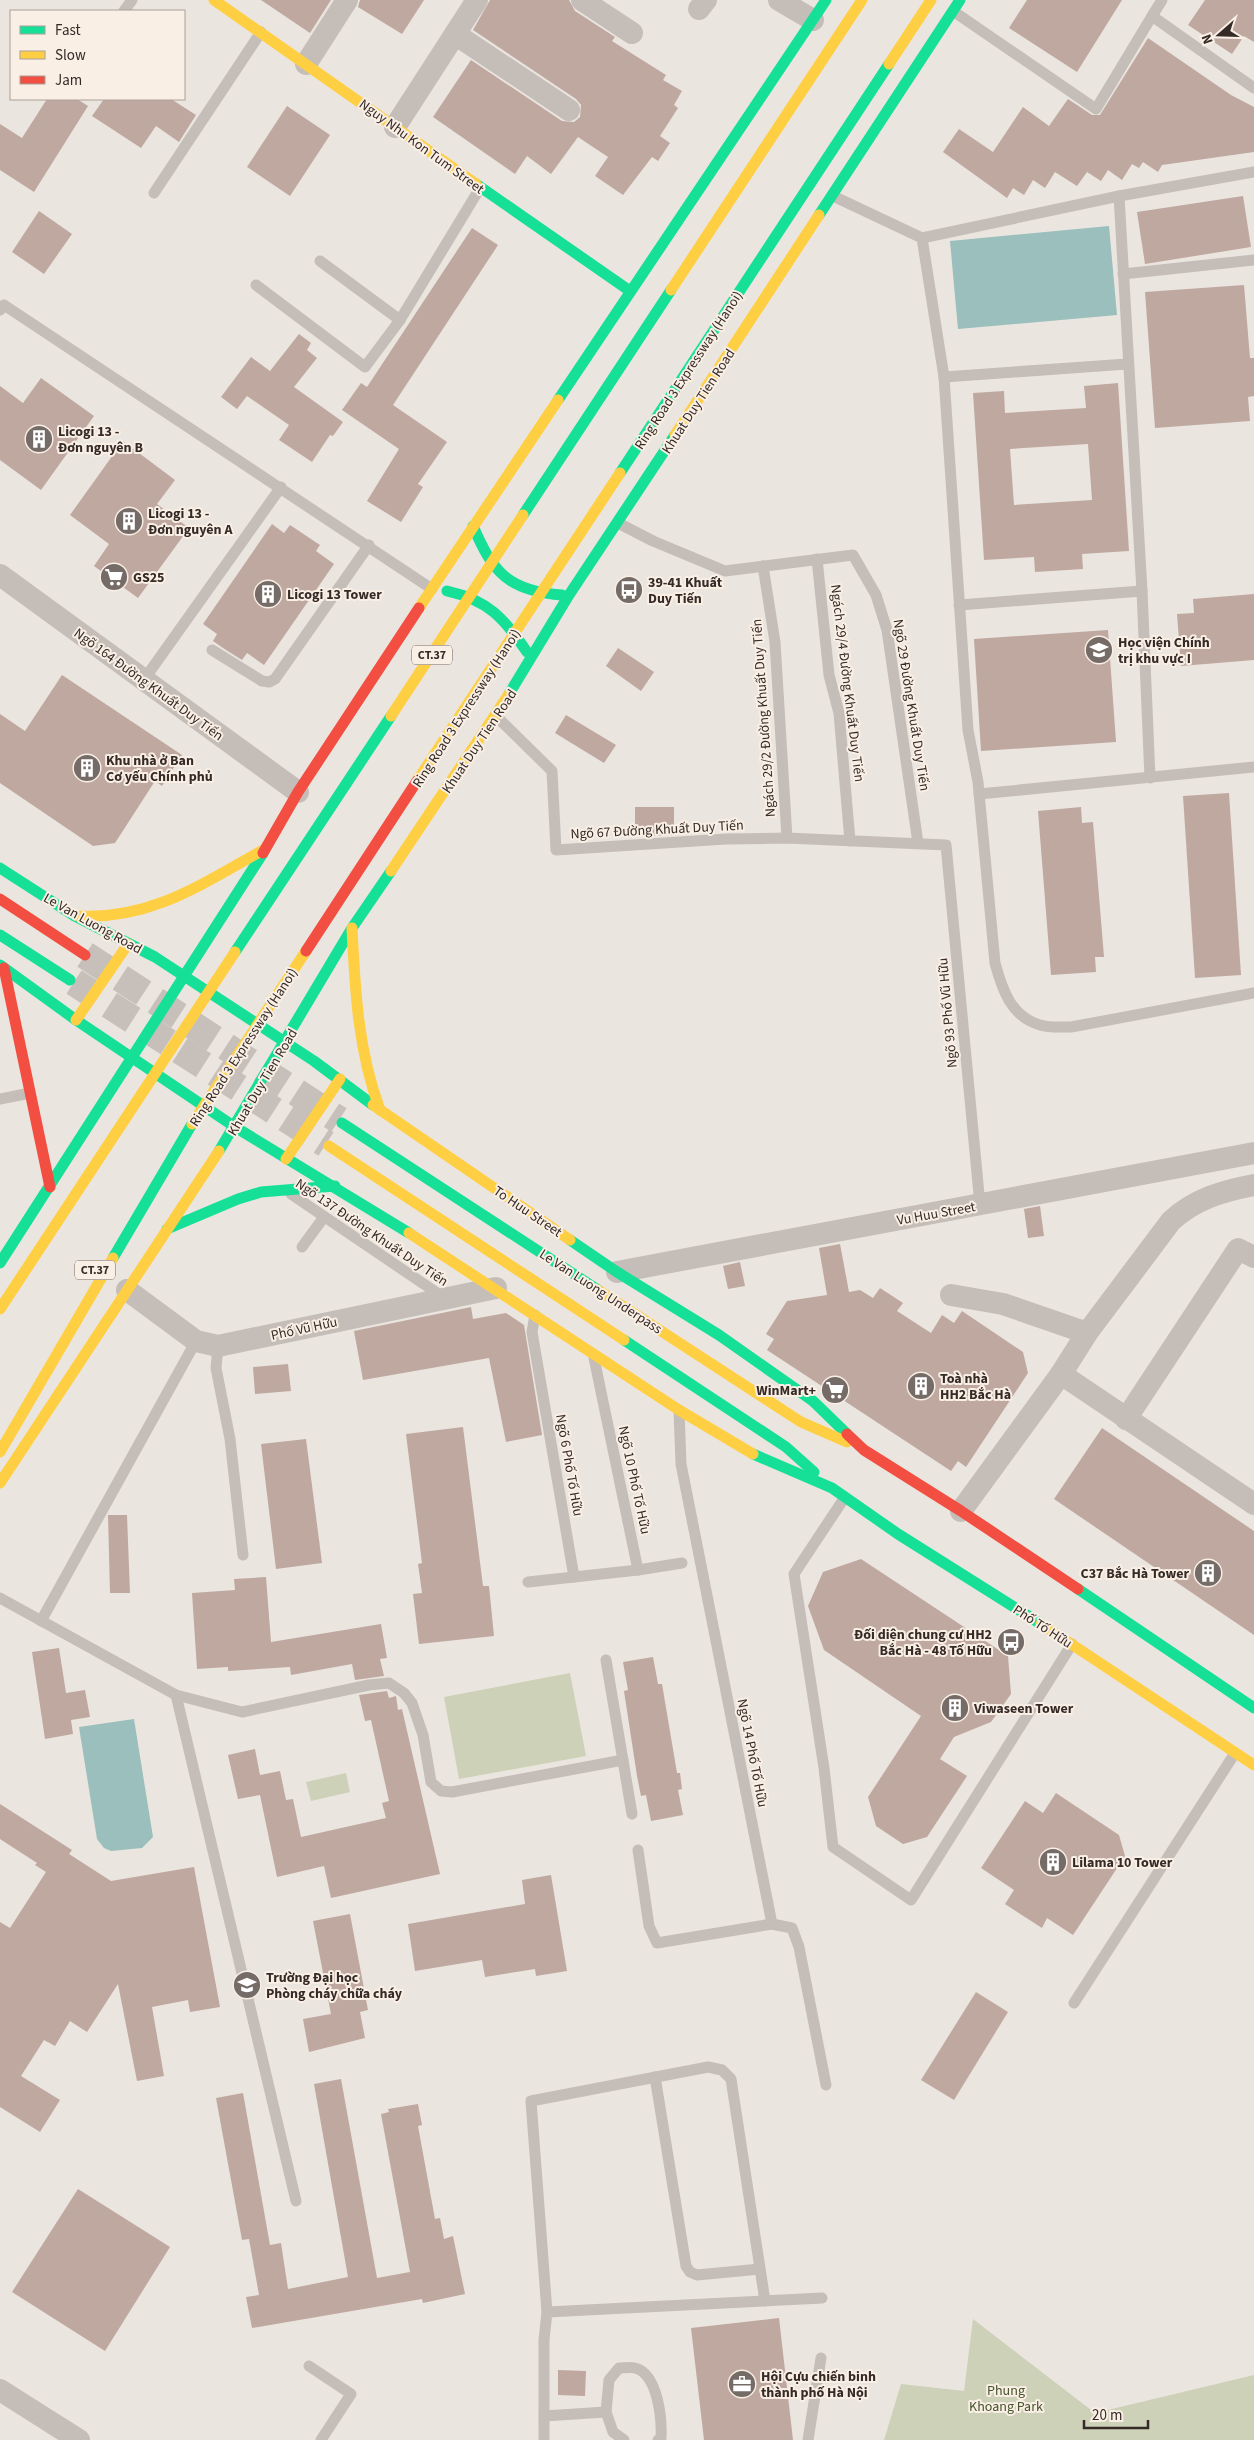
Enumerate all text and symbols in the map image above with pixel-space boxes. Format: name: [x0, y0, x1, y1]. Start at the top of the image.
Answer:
legend: [10, 10, 185, 100]
north arrow: [1194, 10, 1244, 60]
text: Fast: [55, 20, 81, 41]
text: N: [1197, 31, 1219, 47]
text: Slow: [55, 45, 86, 66]
text: Jam: [55, 70, 82, 91]
street label: Nguy Nhu Kon Tum Street: [355, 95, 488, 199]
street label: Ring Road 3 Expressway (Hanoi): [630, 287, 748, 454]
street label: Khuat Duy Tien Road: [657, 345, 740, 458]
place label: Licogi 13 - Đơn nguyên B: [58, 422, 143, 458]
building icon: Licogi 13 - Đơn nguyên B: [24, 424, 54, 454]
place label: Licogi 13 - Đơn nguyên A: [148, 504, 233, 540]
building icon: Licogi 13 - Đơn nguyên A: [114, 506, 144, 536]
supermarket icon: GS25: [99, 562, 129, 592]
place label: GS25: [133, 568, 165, 588]
place label: 39-41 Khuất Duy Tiến: [648, 573, 723, 609]
bus stop icon: 39-41 Khuất Duy Tiến: [614, 575, 644, 605]
building icon: Licogi 13 Tower: [253, 579, 283, 609]
street label: Ngách 29/4 Đường Khuất Duy Tiến: [825, 583, 869, 783]
place label: Licogi 13 Tower: [287, 585, 382, 605]
street label: Ngách 29/2 Đường Khuất Duy Tiến: [747, 618, 781, 818]
street label: Ngõ 29 Đường Khuất Duy Tiến: [888, 618, 934, 792]
street label: Ngõ 164 Đường Khuất Duy Tiến: [70, 624, 227, 746]
street label: Ring Road 3 Expressway (Hanoi): [408, 625, 526, 792]
place label: Học viện Chính trị khu vực I: [1118, 633, 1210, 669]
school or university icon: Học viện Chính trị khu vực I: [1084, 635, 1114, 665]
road number: CT.37: [412, 646, 452, 664]
street label: Khuat Duy Tien Road: [438, 686, 522, 798]
place label: Khu nhà ở Ban Cơ yếu Chính phủ: [106, 751, 213, 787]
building icon: Khu nhà ở Ban Cơ yếu Chính phủ: [72, 753, 102, 783]
street label: Ngõ 67 Đường Khuất Duy Tiến: [570, 815, 744, 845]
street label: Le Van Luong Road: [39, 888, 146, 959]
street label: Ngõ 93 Phố Vũ Hữu: [933, 957, 963, 1069]
street label: Ring Road 3 Expressway (Hanoi): [185, 964, 303, 1131]
street label: Khuat Duy Tien Road: [223, 1025, 303, 1140]
street label: Ngõ 137 Đường Khuất Duy Tiến: [291, 1174, 452, 1292]
street label: To Huu Street: [489, 1181, 566, 1242]
street label: Vu Huu Street: [895, 1197, 977, 1231]
street label: Le Van Luong Underpass: [535, 1245, 666, 1339]
road number: CT.37: [75, 1260, 115, 1280]
street label: Phố Vũ Hữu: [269, 1312, 339, 1346]
place label: Toà nhà HH2 Bắc Hà: [940, 1369, 1011, 1405]
building icon: Toà nhà HH2 Bắc Hà: [906, 1371, 936, 1401]
supermarket icon: WinMart+: [820, 1375, 850, 1405]
place label: WinMart+: [756, 1381, 816, 1401]
street label: Ngõ 6 Phố Tố Hữu: [550, 1413, 588, 1518]
street label: Ngõ 10 Phố Tố Hữu: [613, 1424, 655, 1536]
building icon: C37 Bắc Hà Tower: [1193, 1558, 1223, 1588]
place label: C37 Bắc Hà Tower: [1081, 1564, 1189, 1584]
street label: Phố Tố Hữu: [1009, 1600, 1076, 1654]
place label: Đối diện chung cư HH2 Bắc Hà - 48 Tố Hữu: [854, 1625, 992, 1661]
bus stop icon: Đối diện chung cư HH2 Bắc Hà - 48 Tố Hữu: [996, 1627, 1026, 1657]
building icon: Viwaseen Tower: [940, 1693, 970, 1723]
street label: Ngõ 14 Phố Tố Hữu: [732, 1697, 772, 1809]
place label: Viwaseen Tower: [973, 1699, 1074, 1719]
building icon: Lilama 10 Tower: [1038, 1847, 1068, 1877]
place label: Lilama 10 Tower: [1072, 1853, 1173, 1873]
place label: Trường Đại học Phòng cháy chữa cháy: [266, 1968, 403, 2004]
school or university icon: Trường Đại học Phòng cháy chữa cháy: [232, 1970, 262, 2000]
place label: Hội Cựu chiến binh thành phố Hà Nội: [761, 2367, 876, 2403]
office icon: Hội Cựu chiến binh thành phố Hà Nội: [727, 2369, 757, 2399]
park label: Phung Khoang Park: [969, 2381, 1043, 2417]
scale bar: [1084, 2398, 1148, 2430]
text: 20 m: [1092, 2405, 1122, 2426]

